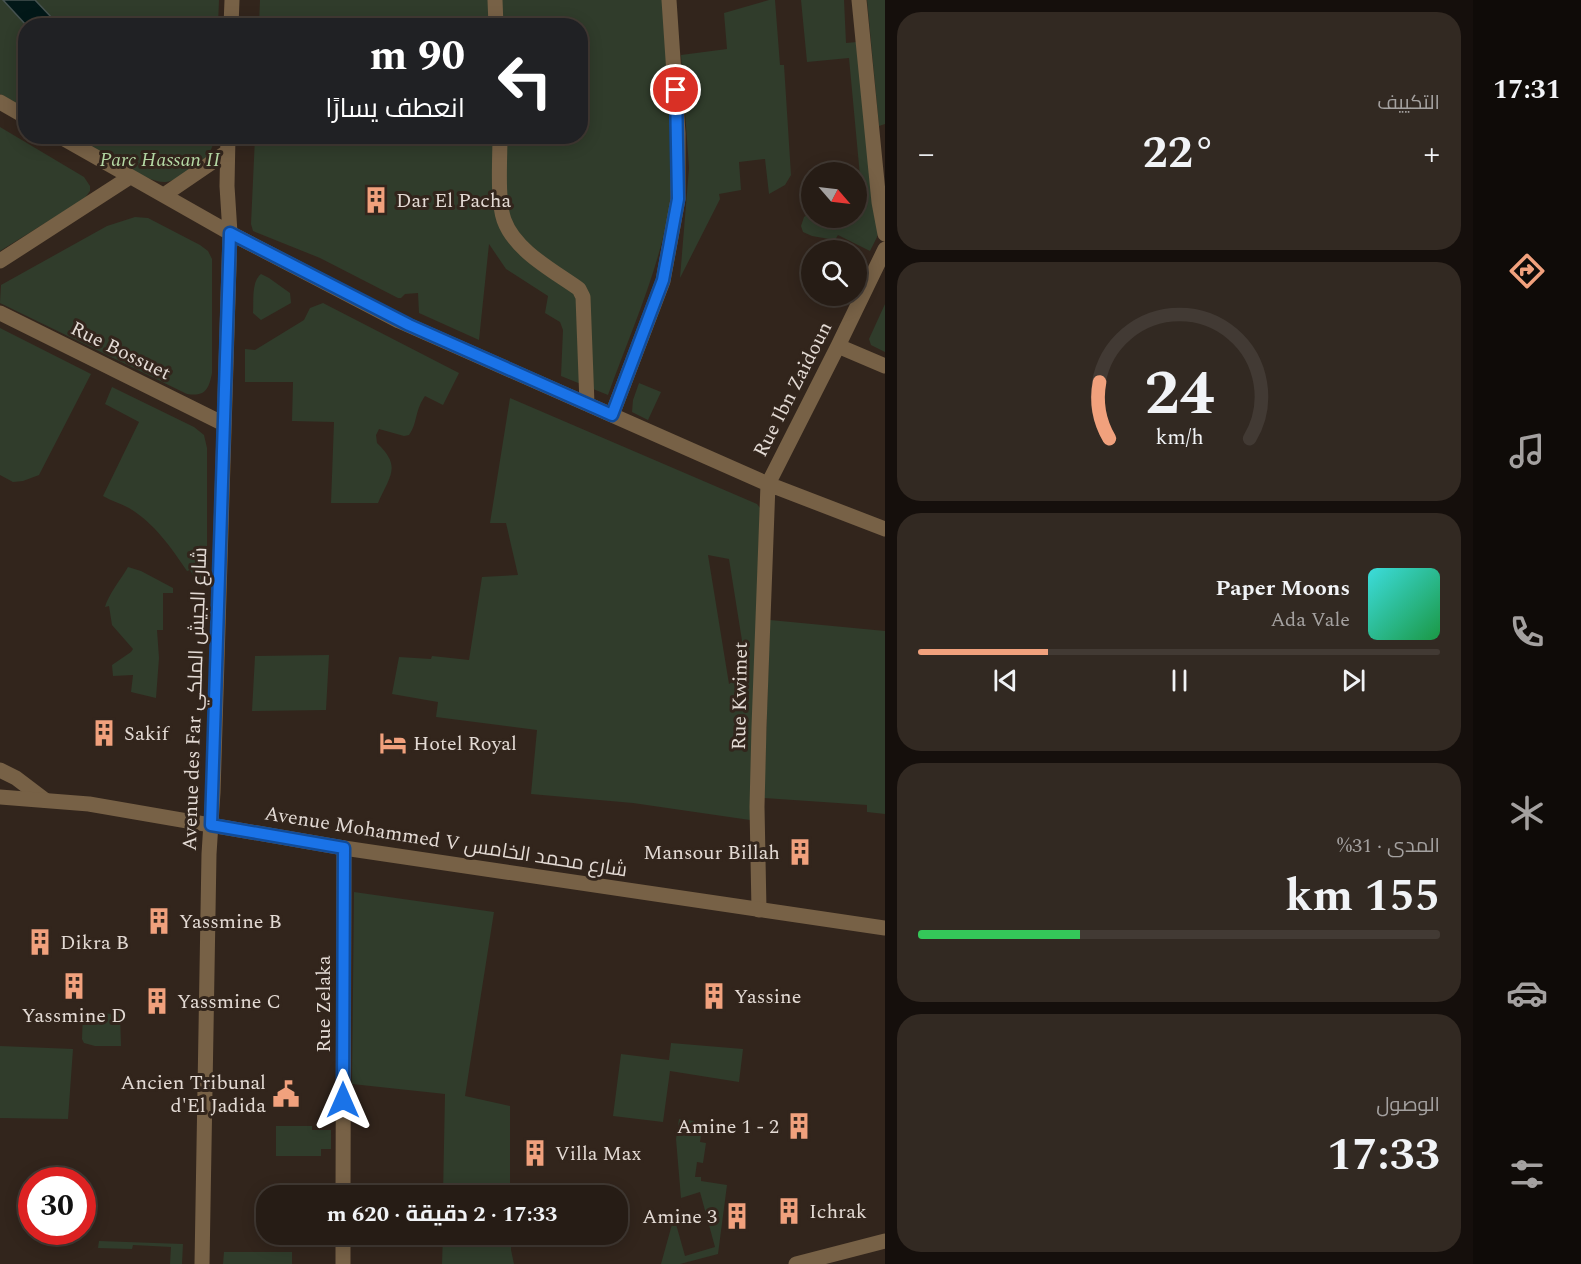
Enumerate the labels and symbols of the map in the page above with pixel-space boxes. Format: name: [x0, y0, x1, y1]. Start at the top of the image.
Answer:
pin: [650, 64, 701, 115]
park label: Parc Hassan II: [100, 145, 221, 175]
north arrow: [801, 162, 867, 228]
building icon: Dar El Pacha: [361, 185, 391, 215]
place label: Dar El Pacha: [396, 186, 511, 216]
street label: Rue Bossuet: [65, 314, 176, 388]
street label: Rue Ibn Zaidoun: [746, 316, 840, 462]
street label: Avenue des Far شارع الجيش الملكي: [175, 547, 215, 851]
street label: Rue Kwimet: [724, 642, 756, 750]
building icon: Sakif: [89, 718, 119, 748]
place label: Sakif: [124, 719, 171, 749]
hotel icon: Hotel Royal: [378, 728, 408, 758]
place label: Hotel Royal: [413, 729, 517, 759]
street label: Avenue Mohammed V شارع محمد الخامس: [262, 798, 629, 885]
building icon: Mansour Billah: [785, 837, 815, 867]
place label: Mansour Billah: [643, 838, 780, 868]
building icon: Yassmine B: [144, 906, 174, 936]
place label: Yassmine B: [179, 907, 282, 937]
building icon: Dikra B: [25, 927, 55, 957]
place label: Dikra B: [60, 928, 129, 958]
street label: Rue Zelaka: [309, 955, 339, 1053]
building icon: Yassmine D: [59, 971, 89, 1001]
building icon: Yassine: [699, 981, 729, 1011]
place label: Yassine: [734, 982, 801, 1012]
building icon: Yassmine C: [142, 986, 172, 1016]
place label: Yassmine C: [177, 987, 281, 1017]
place label: Yassmine D: [22, 1001, 127, 1031]
place label: Ancien Tribunal d'El Jadida: [121, 1068, 266, 1121]
position arrow: [311, 1068, 375, 1132]
public building icon: Ancien Tribunal d'El Jadida: [271, 1079, 301, 1109]
building icon: Amine 1 - 2: [784, 1111, 814, 1141]
place label: Amine 1 - 2: [677, 1112, 779, 1142]
building icon: Villa Max: [520, 1138, 550, 1168]
place label: Villa Max: [555, 1139, 641, 1169]
speed limit sign: 30: [18, 1167, 96, 1245]
building icon: Ichrak: [774, 1196, 804, 1226]
place label: Ichrak: [809, 1197, 867, 1227]
building icon: Amine 3: [722, 1201, 752, 1231]
place label: Amine 3: [642, 1202, 717, 1232]

